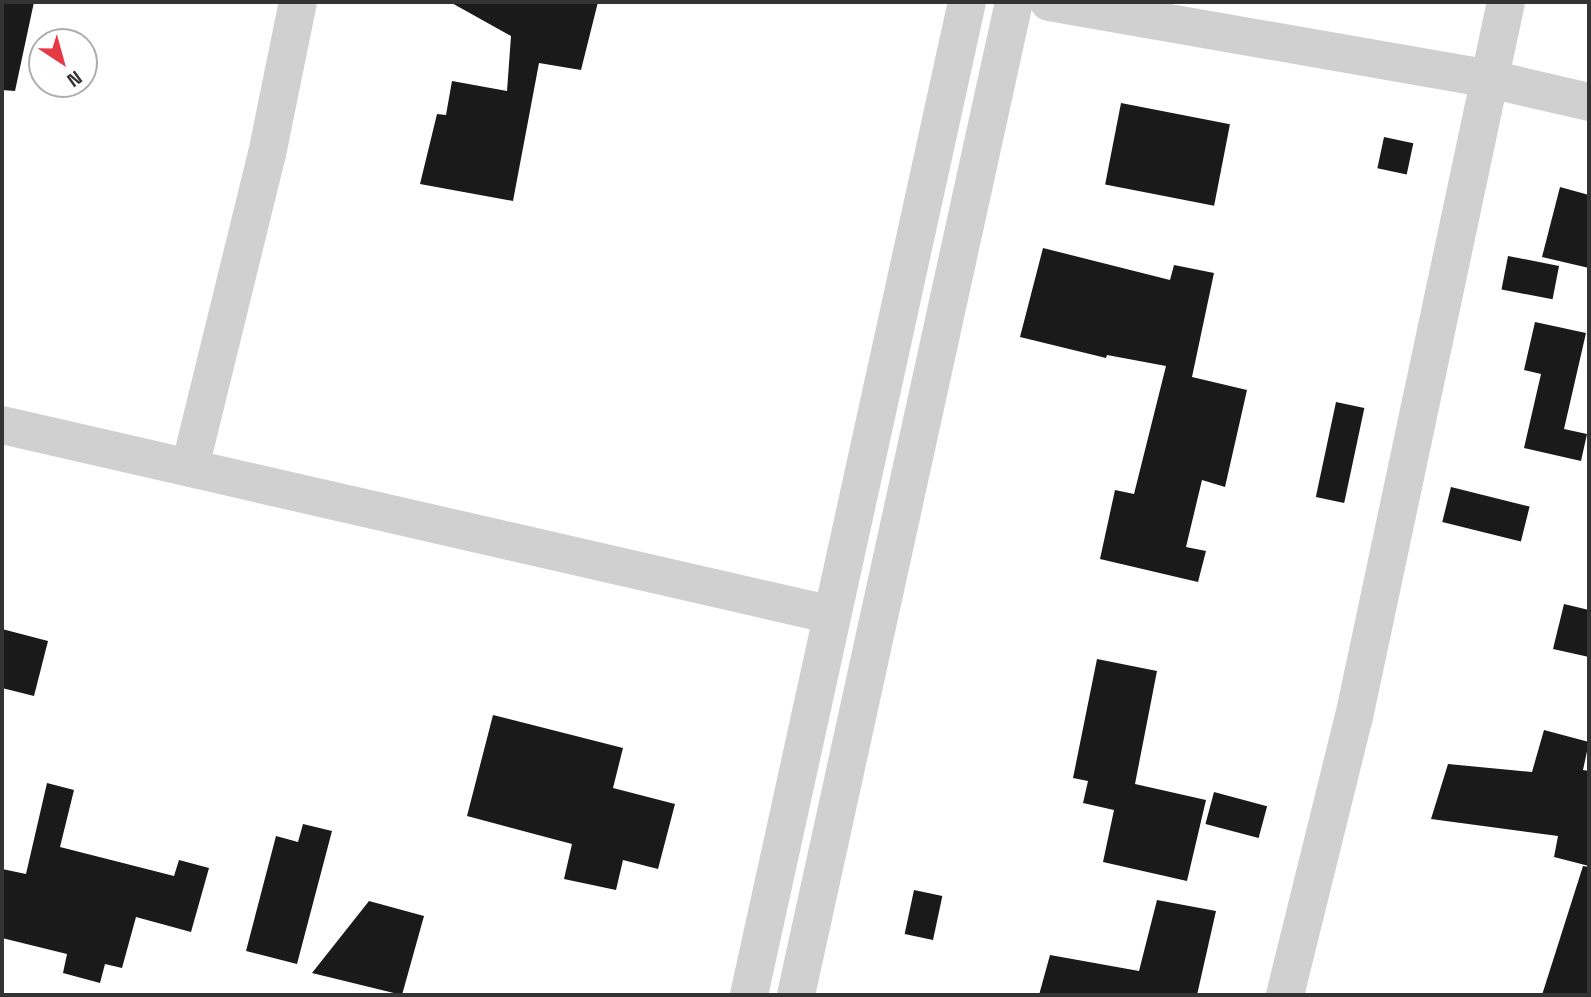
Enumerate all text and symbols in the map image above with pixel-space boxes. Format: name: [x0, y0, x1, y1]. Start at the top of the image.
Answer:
north arrow: [28, 28, 98, 98]
text: N: [62, 65, 87, 93]

